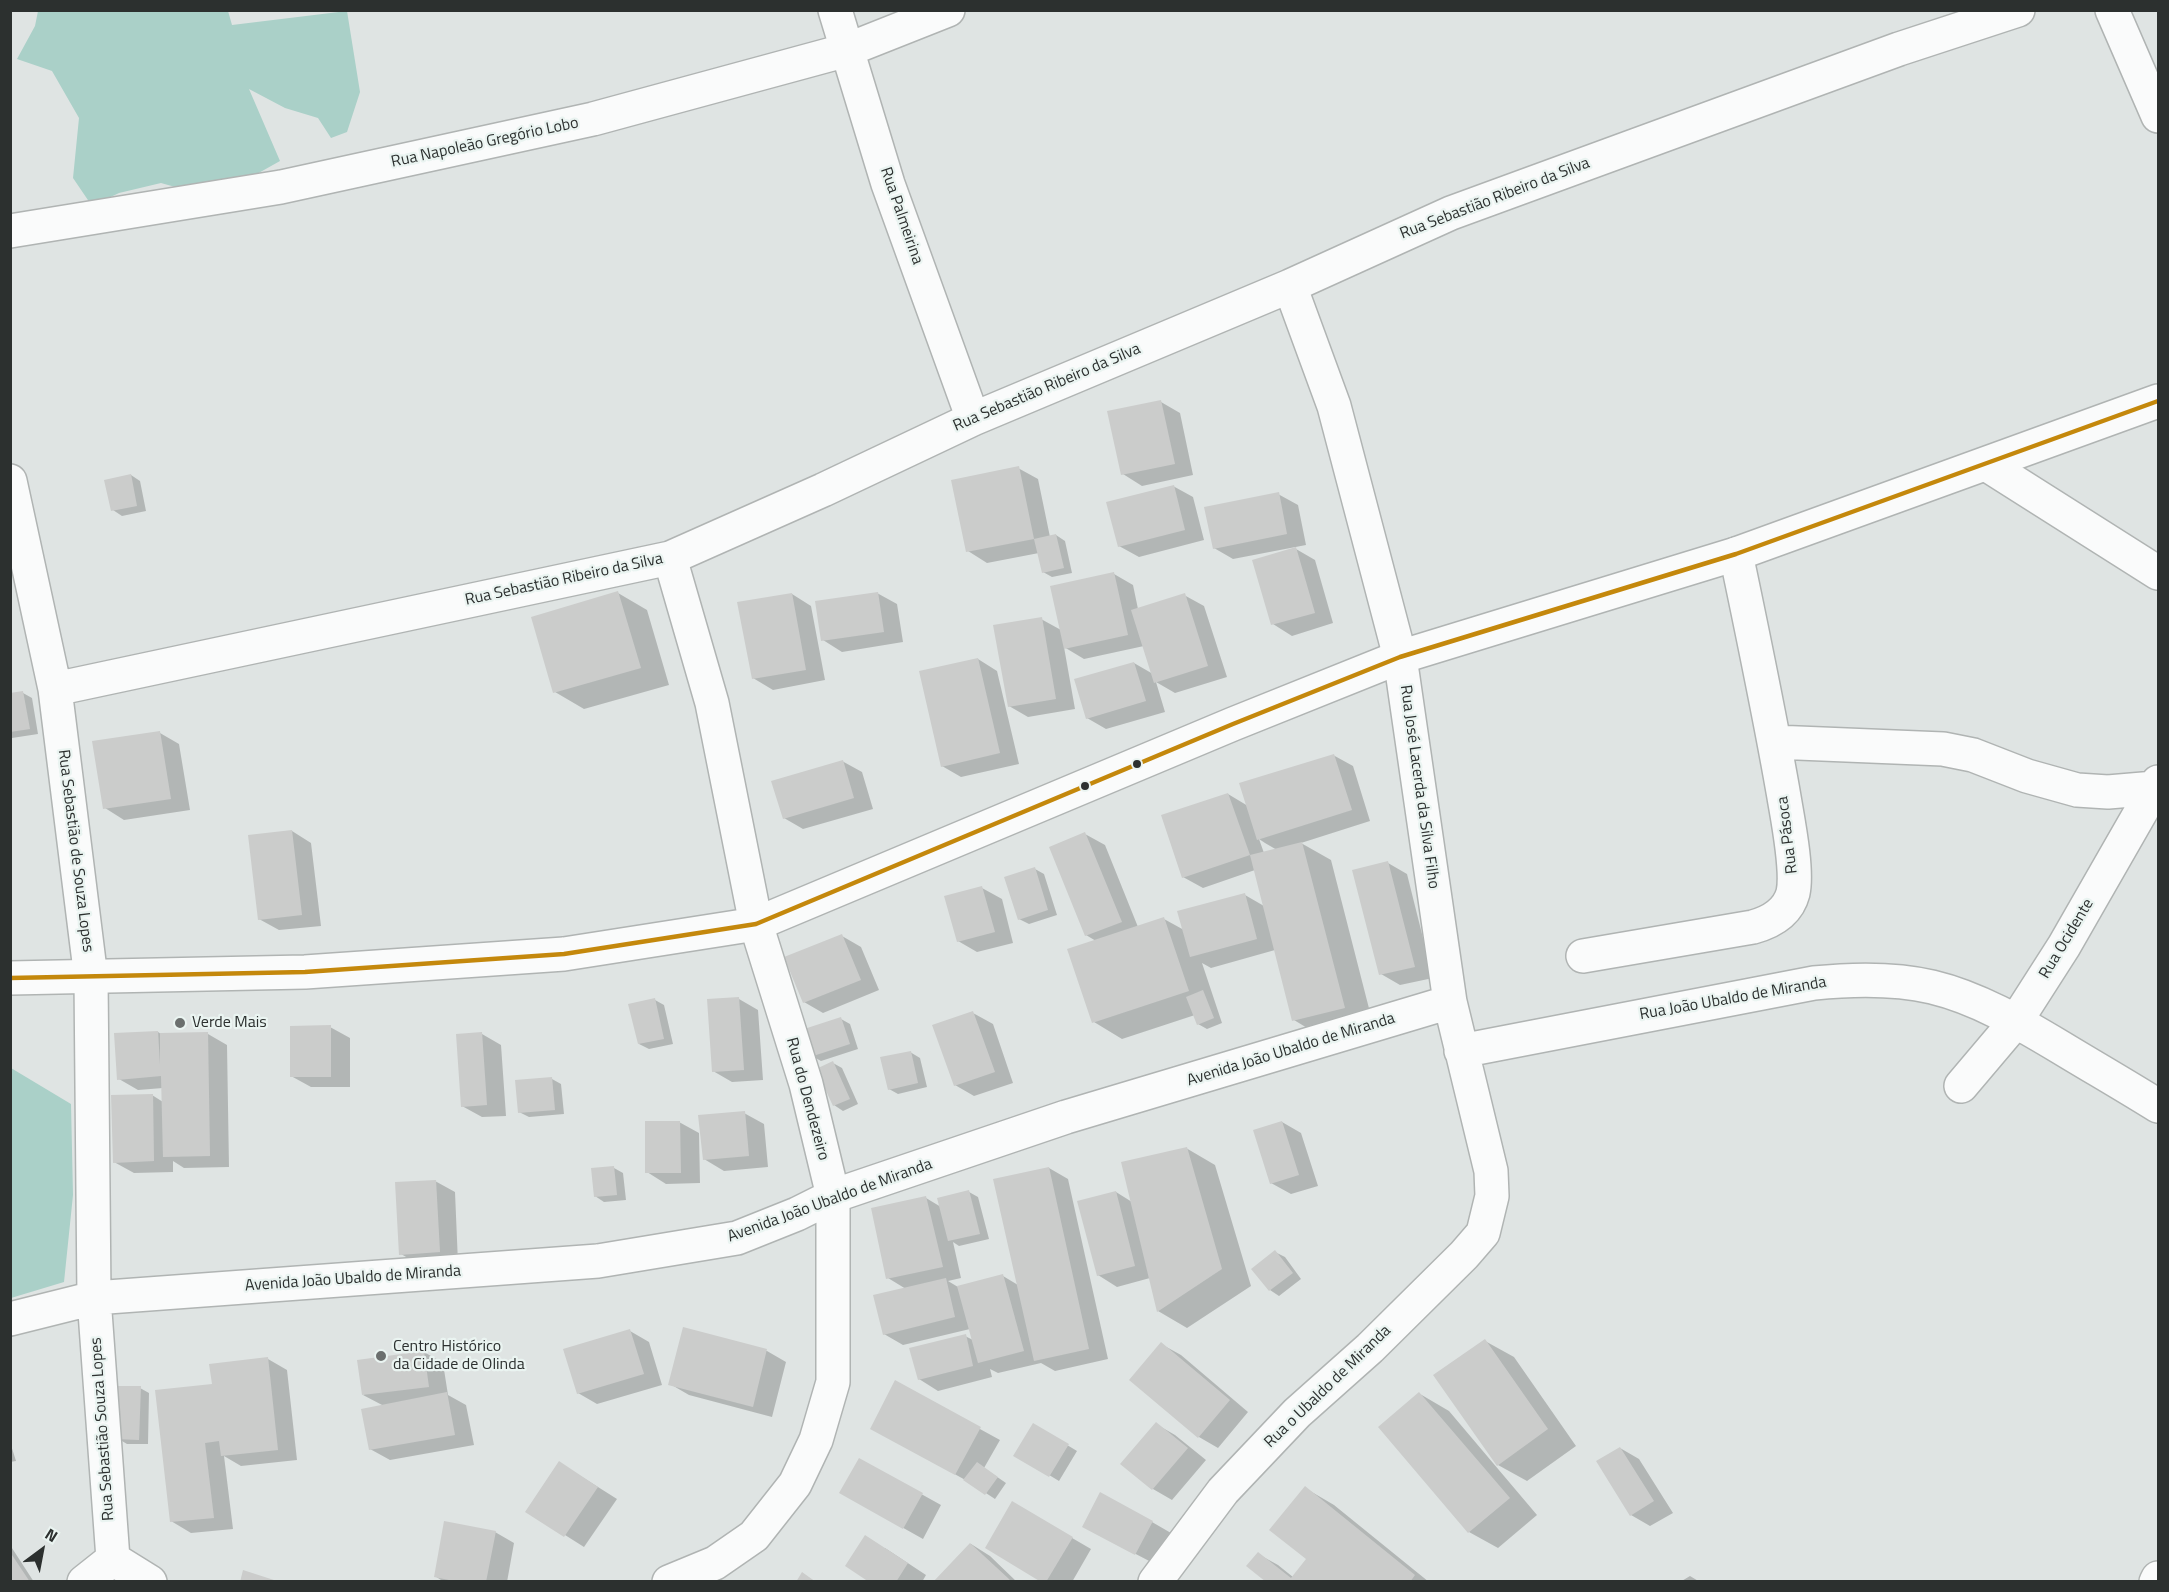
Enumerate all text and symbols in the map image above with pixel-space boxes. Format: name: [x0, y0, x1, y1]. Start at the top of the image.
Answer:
street label: Rua Napoleão Gregório Lobo: [389, 114, 581, 172]
street label: Rua Sebastião Ribeiro da Silva: [1397, 154, 1593, 244]
street label: Rua Palmeirina: [875, 165, 927, 267]
street label: Rua Sebastião Ribeiro da Silva: [950, 340, 1144, 436]
street label: Rua Sebastião Ribeiro da Silva: [463, 550, 665, 610]
street label: Rua José Lacerda da Silva Filho: [1395, 684, 1443, 890]
street label: Rua Sebastião de Souza Lopes: [53, 749, 97, 953]
unlabelled marker: [1131, 758, 1143, 770]
unlabelled marker: [1079, 780, 1091, 792]
street label: Rua Pásoca: [1774, 795, 1802, 875]
street label: Rua Ocidente: [2036, 896, 2098, 982]
street label: Rua João Ubaldo de Miranda: [1638, 973, 1828, 1025]
street label: Avenida João Ubaldo de Miranda: [1185, 1009, 1397, 1091]
place label: Verde Mais: [192, 1013, 267, 1033]
marker: Verde Mais: [173, 1016, 187, 1030]
street label: Rua do Dendezeiro: [781, 1035, 833, 1163]
street label: Avenida João Ubaldo de Miranda: [725, 1155, 935, 1247]
street label: Avenida João Ubaldo de Miranda: [244, 1262, 462, 1296]
street label: Rua o Ubaldo de Miranda: [1261, 1322, 1395, 1452]
street label: Rua Sebastião Souza Lopes: [87, 1337, 119, 1521]
place label: Centro Histórico da Cidade de Olinda: [393, 1337, 525, 1375]
marker: Centro Histórico da Cidade de Olinda: [374, 1349, 388, 1363]
north arrow: [12, 1520, 72, 1580]
text: N: [40, 1522, 63, 1548]

